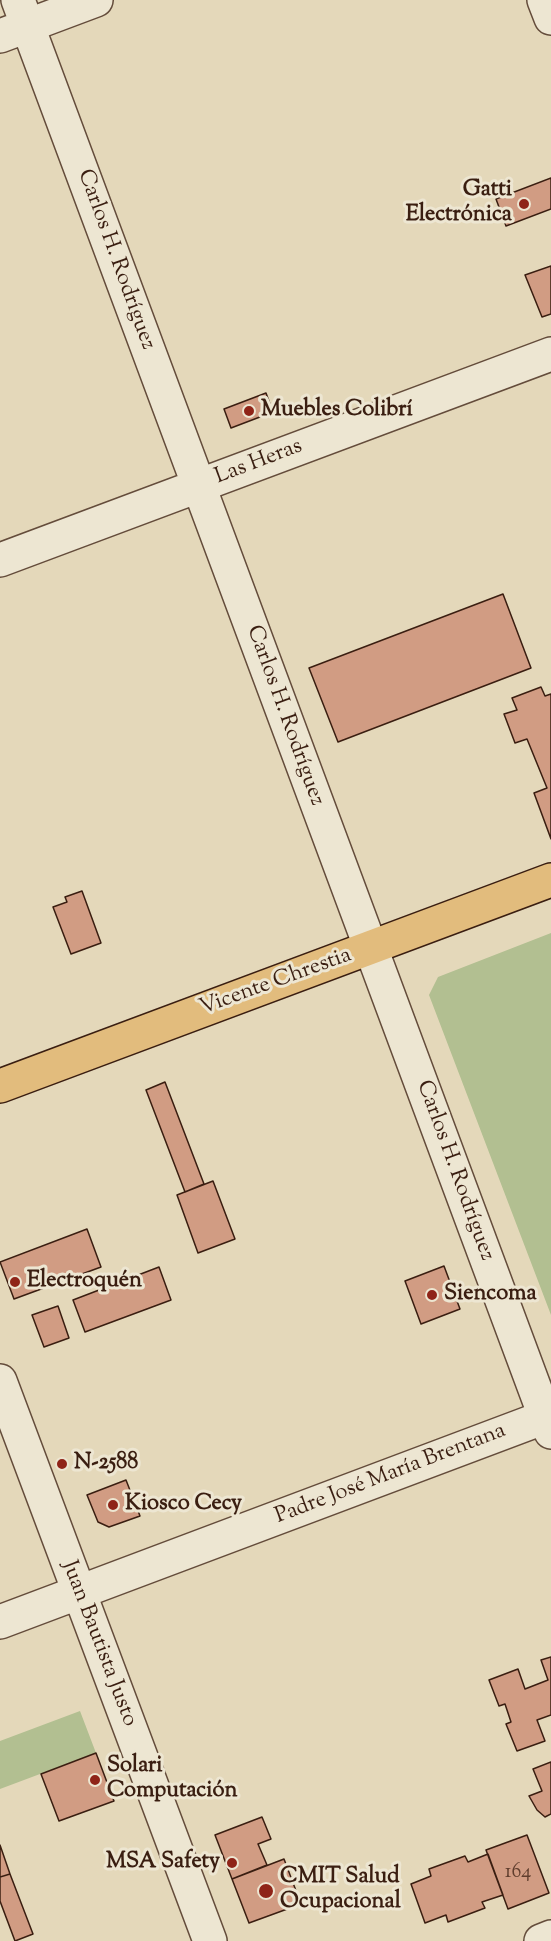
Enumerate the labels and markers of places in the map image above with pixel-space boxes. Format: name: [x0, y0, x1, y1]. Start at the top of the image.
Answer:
place label: Gatti Electrónica: [406, 178, 512, 230]
marker: Gatti Electrónica: [517, 197, 531, 211]
place label: Muebles Colibrí: [261, 398, 413, 424]
marker: Muebles Colibrí: [242, 404, 256, 418]
place label: Electroquén: [27, 1269, 142, 1295]
marker: Electroquén: [8, 1275, 22, 1289]
place label: Siencoma: [444, 1282, 537, 1308]
marker: Siencoma: [425, 1288, 439, 1302]
place label: N-2588: [74, 1451, 138, 1477]
marker: N-2588: [55, 1457, 69, 1471]
place label: Kiosco Cecy: [125, 1492, 242, 1518]
marker: Kiosco Cecy: [106, 1498, 120, 1512]
place label: Solari Computación: [107, 1754, 237, 1806]
marker: Solari Computación: [88, 1773, 102, 1787]
place label: MSA Safety: [106, 1850, 220, 1876]
marker: MSA Safety: [225, 1856, 239, 1870]
place label: CMIT Salud Ocupacional: [280, 1865, 401, 1916]
marker: CMIT Salud Ocupacional: [257, 1882, 275, 1900]

